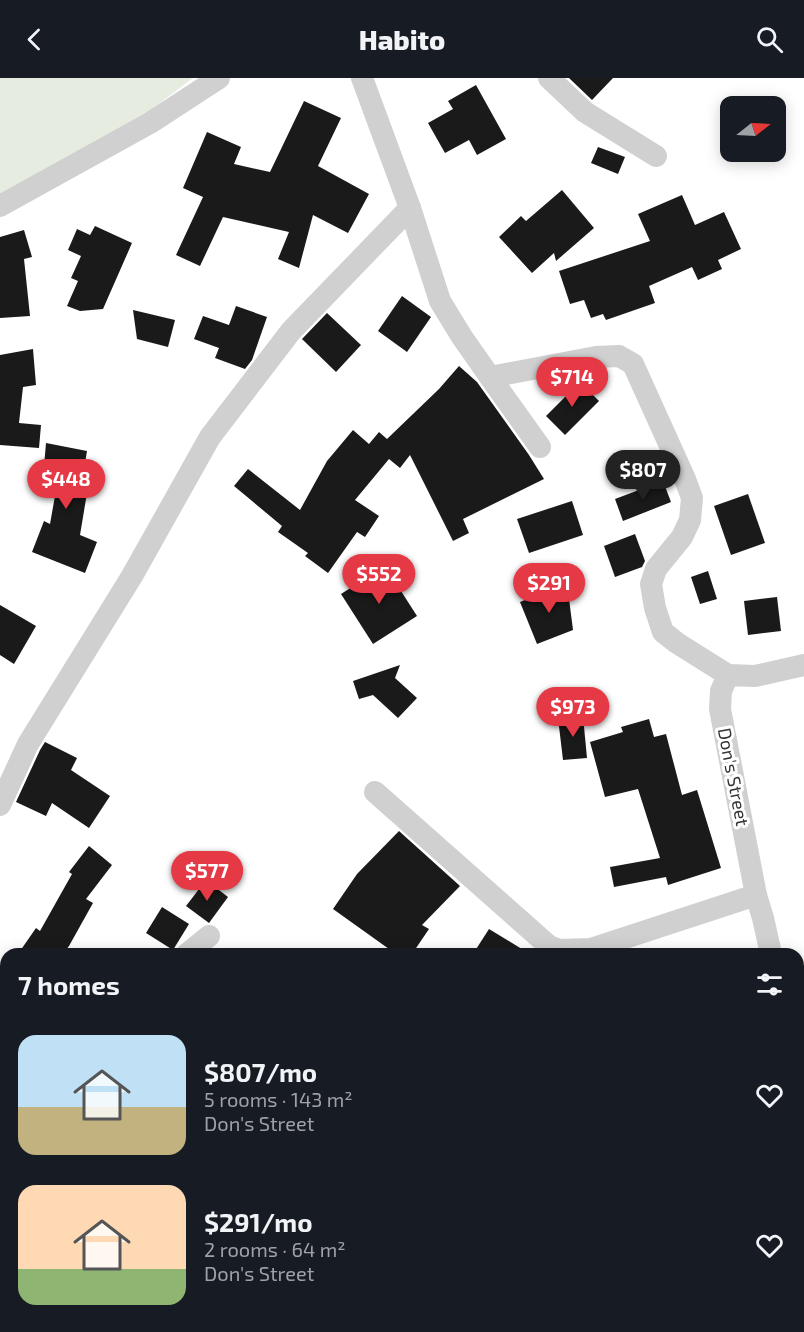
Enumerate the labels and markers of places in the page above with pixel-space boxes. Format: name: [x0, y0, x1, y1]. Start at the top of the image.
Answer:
pin: $714: [536, 357, 608, 408]
pin: $807: [607, 450, 679, 501]
pin: $448: [30, 459, 102, 510]
pin: $552: [343, 554, 415, 605]
pin: $291: [513, 563, 585, 614]
pin: $973: [537, 687, 609, 738]
pin: $577: [171, 851, 243, 902]

